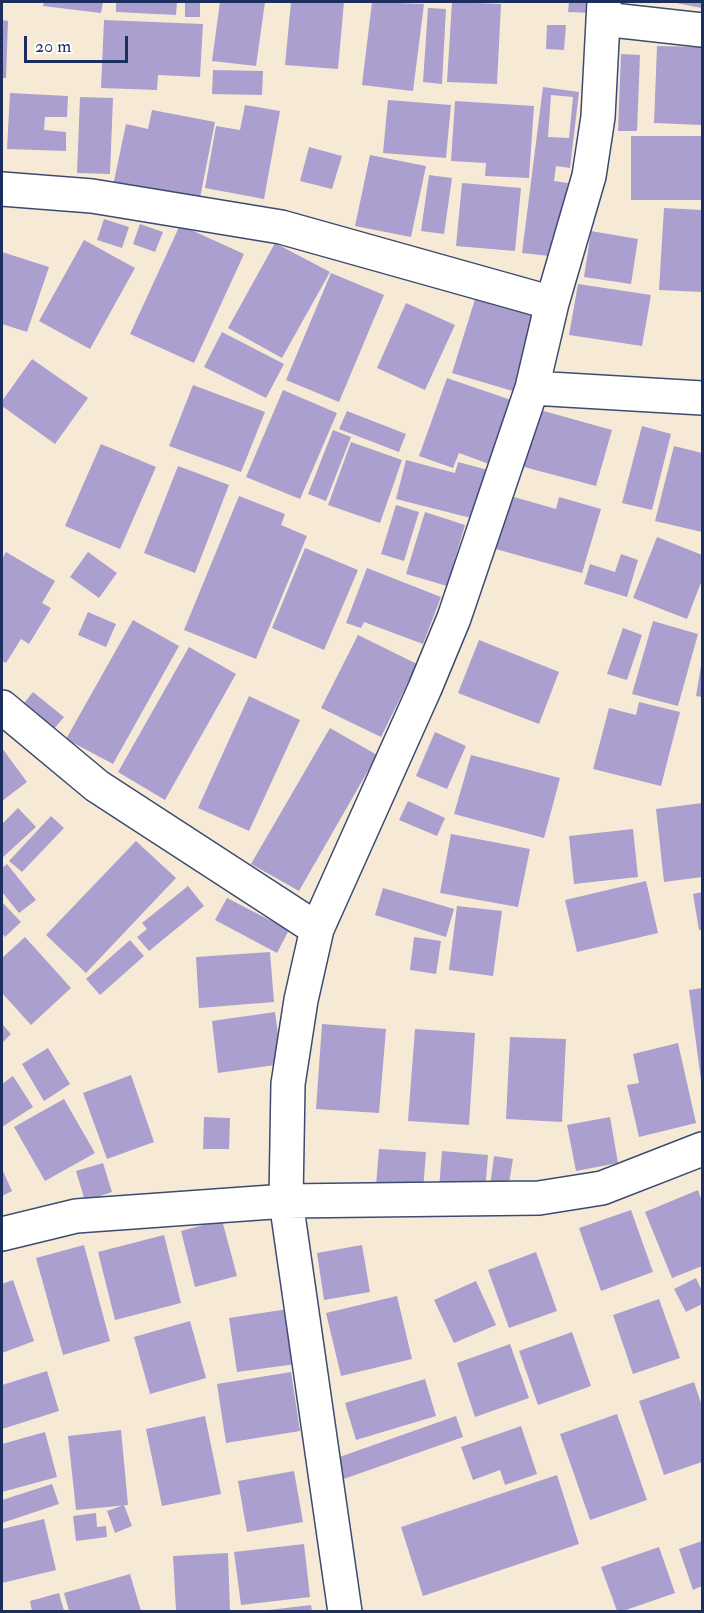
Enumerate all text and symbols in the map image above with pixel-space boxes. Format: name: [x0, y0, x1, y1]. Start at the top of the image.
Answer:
scale bar: [27, 24, 130, 62]
text: 20 m: [35, 35, 71, 58]

